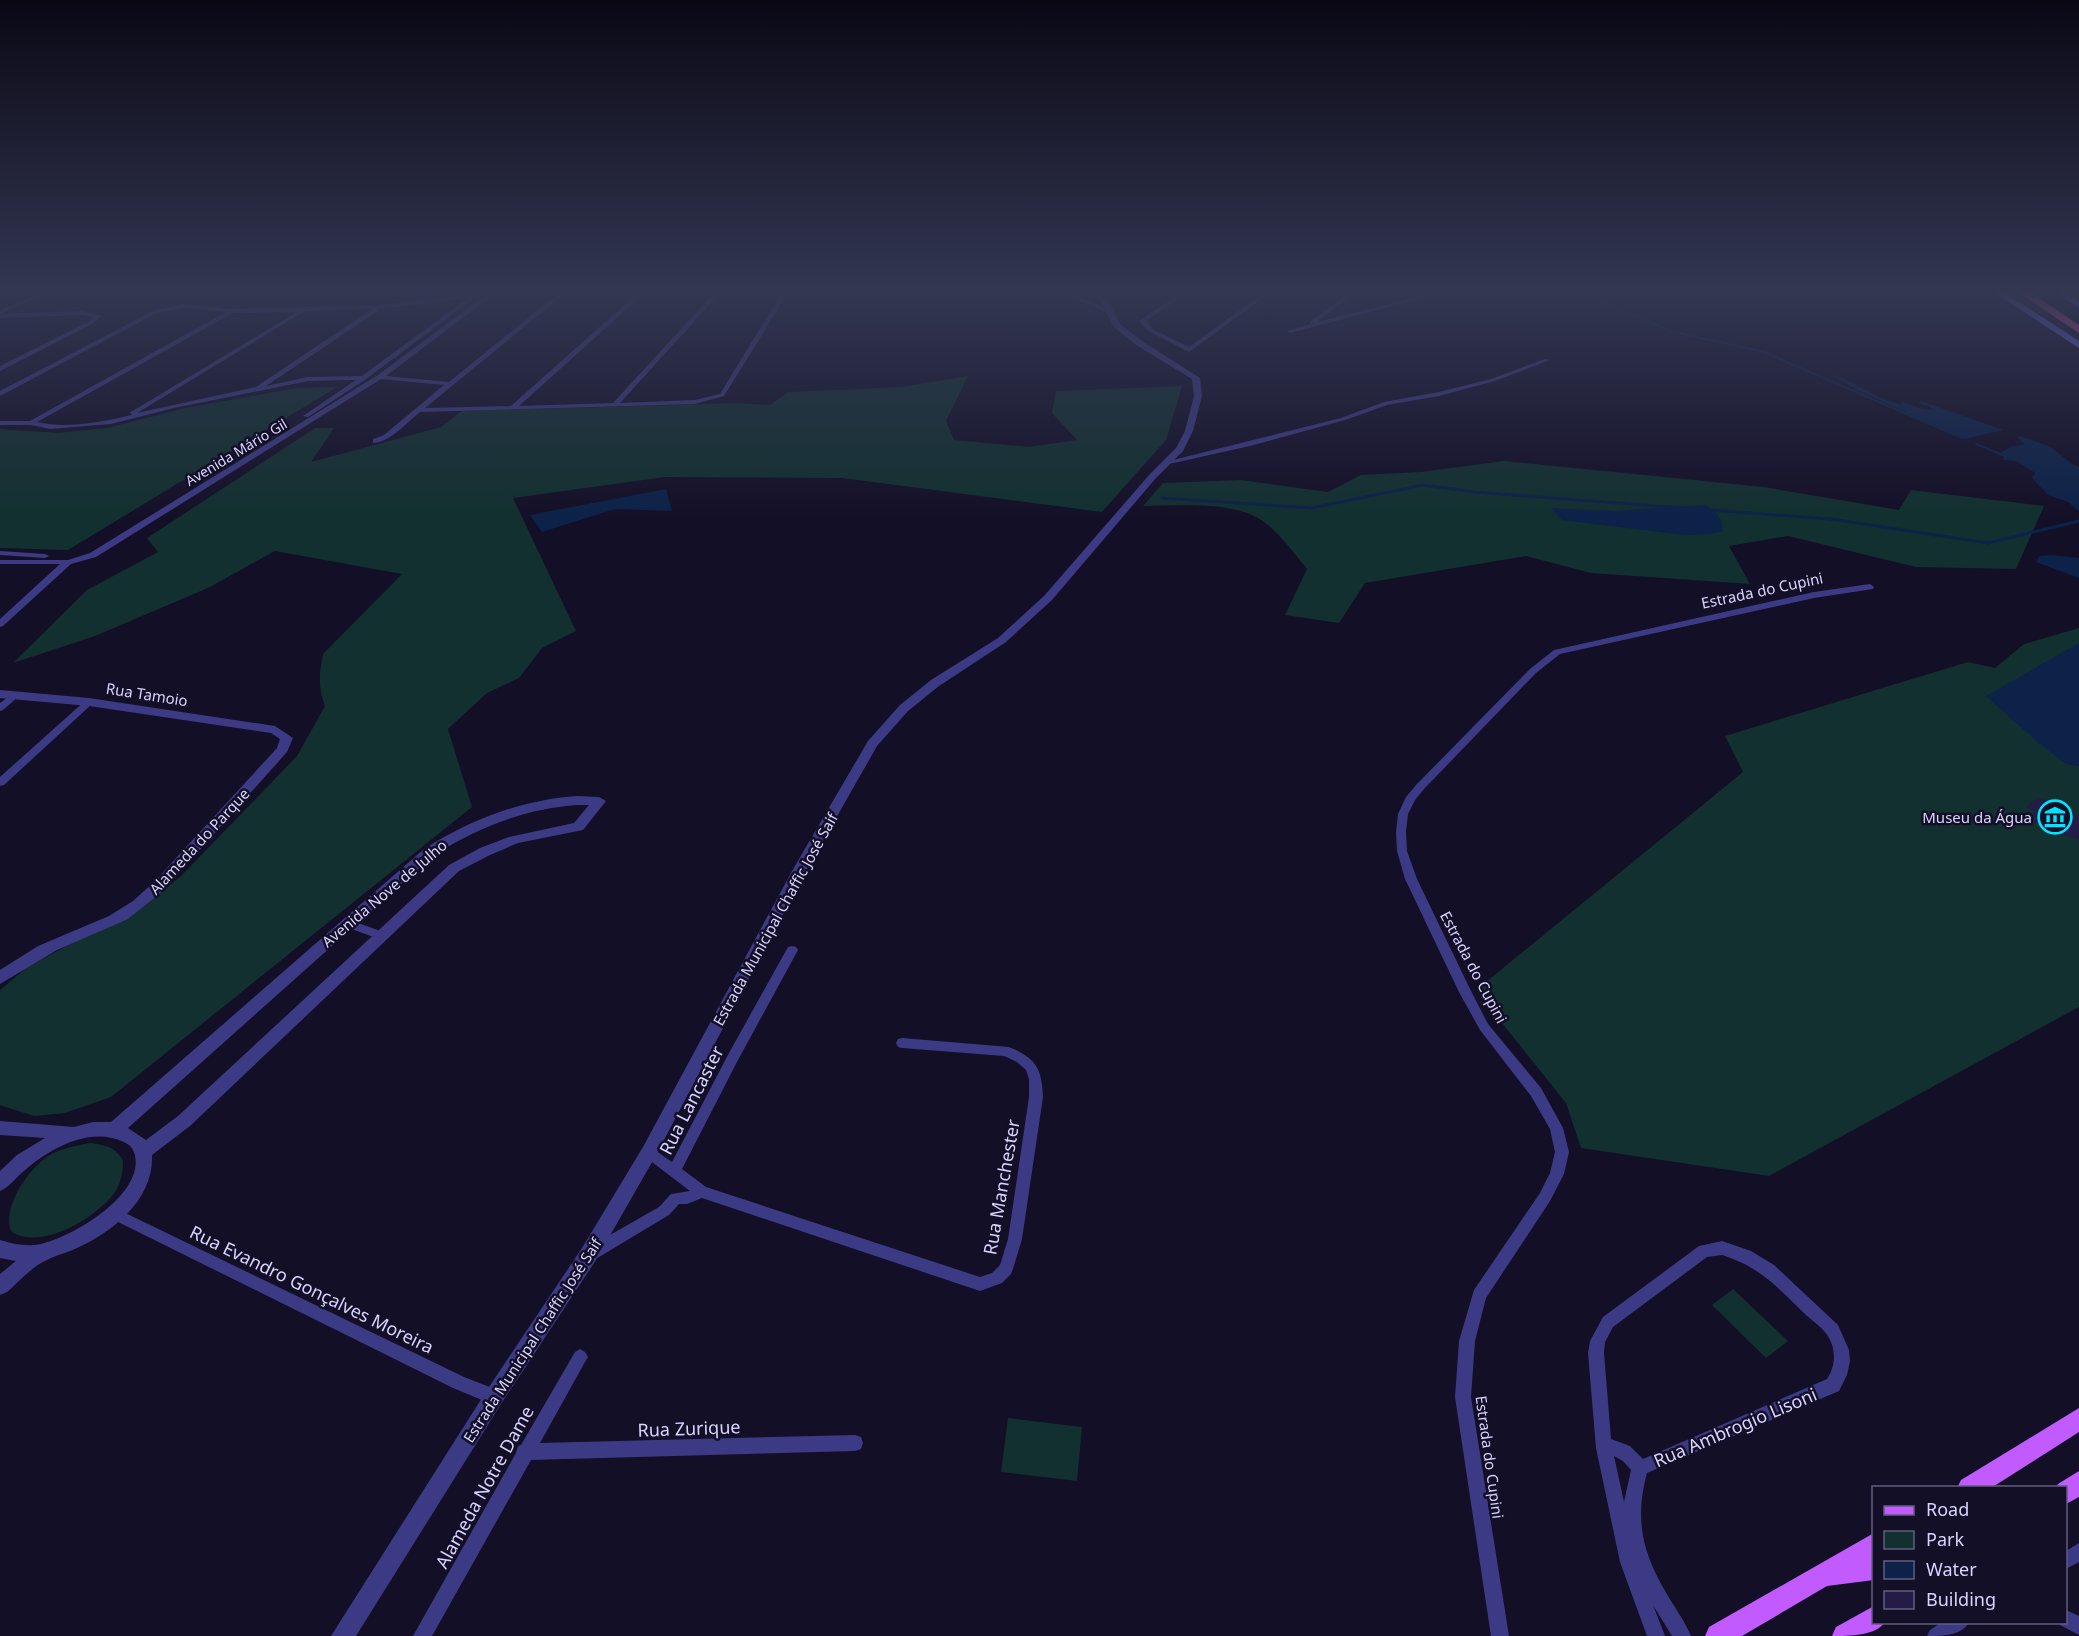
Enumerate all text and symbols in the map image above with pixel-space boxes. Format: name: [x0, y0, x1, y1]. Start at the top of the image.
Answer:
street label: Avenida Mário Gil: [181, 414, 291, 490]
street label: Estrada do Cupini: [1699, 567, 1825, 613]
street label: Rua Tamoio: [105, 678, 189, 710]
street label: Alameda do Parque: [144, 784, 254, 898]
museum icon: Museu da Água: [2037, 799, 2073, 835]
place label: Museu da Água: [1922, 807, 2032, 827]
street label: Estrada Municipal Chaffic José Saif: [708, 808, 842, 1029]
street label: Avenida Nove de Julho: [317, 835, 451, 951]
street label: Estrada do Cupini: [1436, 908, 1512, 1026]
street label: Rua Lancaster: [653, 1041, 729, 1159]
street label: Rua Manchester: [977, 1117, 1025, 1257]
street label: Rua Evandro Gonçalves Moreira: [186, 1219, 438, 1359]
street label: Estrada Municipal Chaffic José Saif: [458, 1233, 606, 1446]
street label: Rua Ambrogio Lisoni: [1650, 1382, 1820, 1472]
street label: Estrada do Cupini: [1471, 1394, 1509, 1520]
street label: Alameda Notre Dame: [429, 1401, 539, 1573]
street label: Rua Zurique: [637, 1414, 741, 1442]
legend: [1872, 1486, 2067, 1624]
text: Road: [1926, 1497, 1969, 1521]
text: Park: [1926, 1527, 1964, 1551]
text: Water: [1926, 1557, 1977, 1581]
text: Building: [1926, 1587, 1996, 1611]

